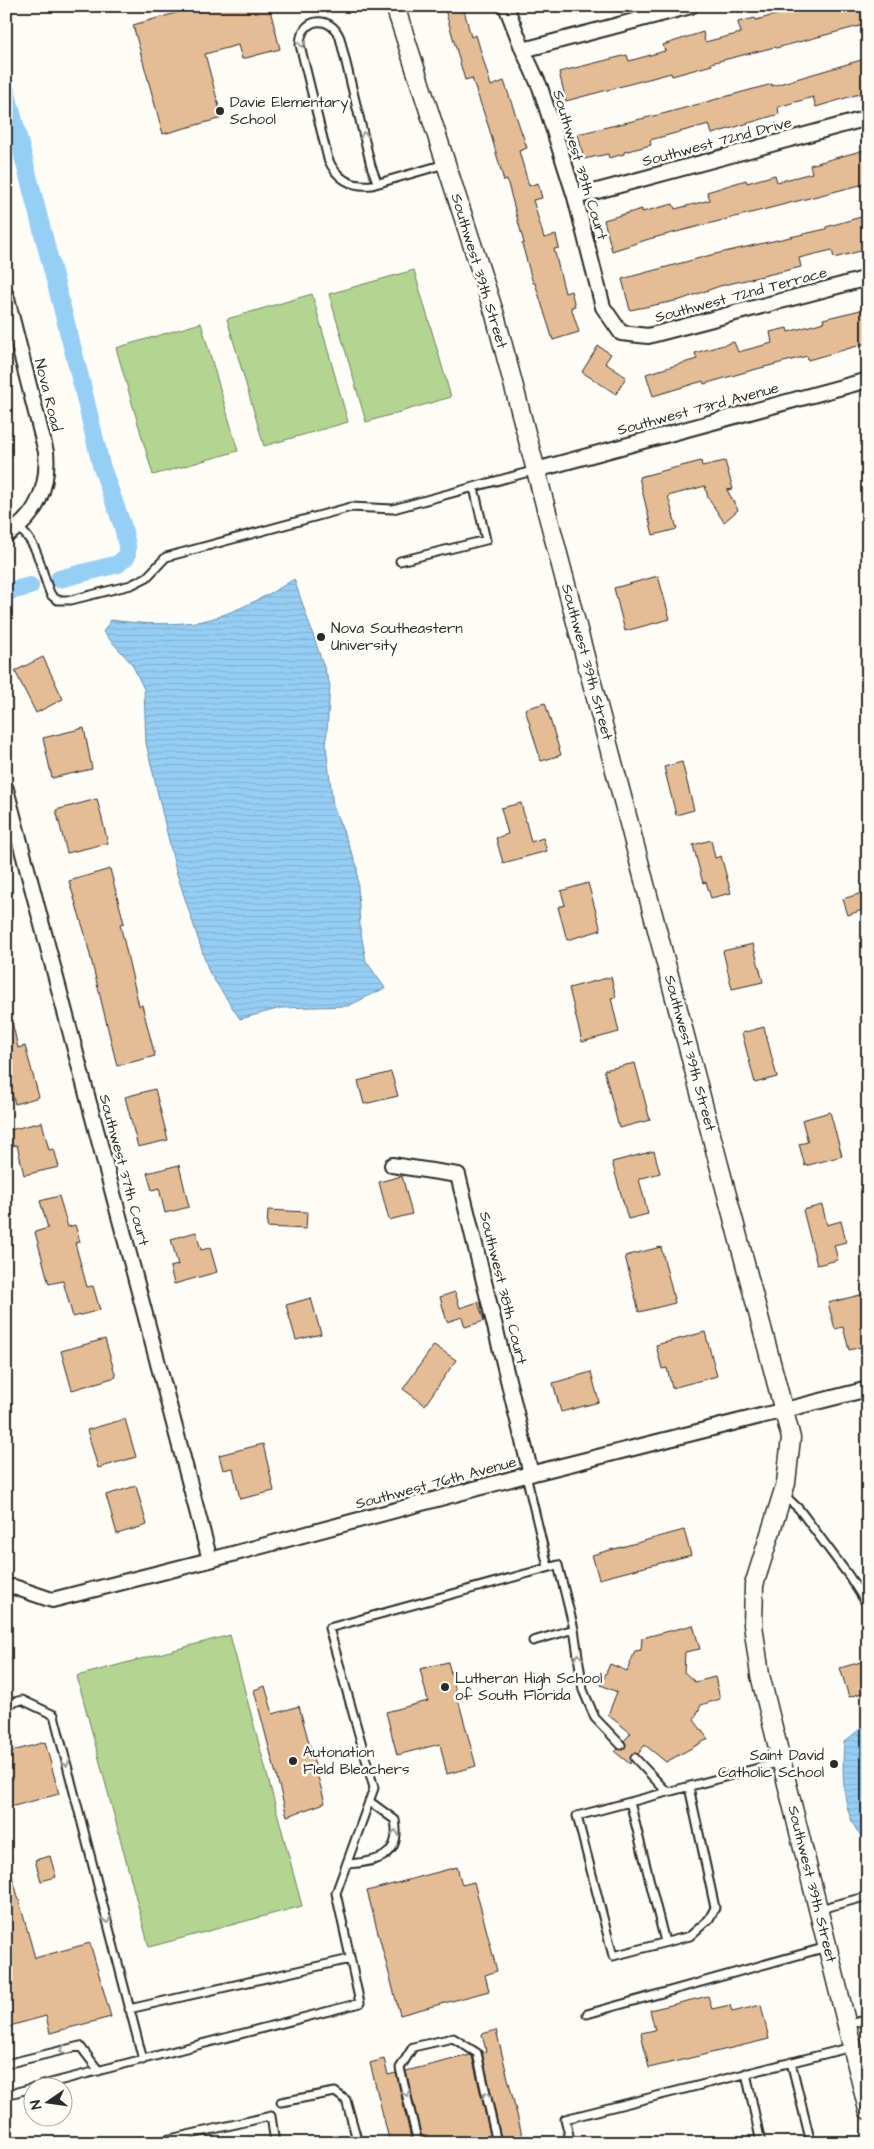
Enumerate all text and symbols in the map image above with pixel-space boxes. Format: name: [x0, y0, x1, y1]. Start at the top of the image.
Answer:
one-way arrow: [296, 41, 307, 49]
street label: Southwest 39th Court: [547, 87, 613, 243]
place label: Davie Elementary School: [230, 92, 348, 130]
marker: Davie Elementary School: [214, 105, 226, 117]
street label: Southwest 72nd Drive: [640, 112, 794, 172]
one-way arrow: [359, 131, 370, 140]
street label: Southwest 39th Street: [445, 191, 513, 351]
street label: Southwest 72nd Terrace: [653, 262, 829, 328]
street label: Nova Road: [29, 357, 67, 434]
street label: Southwest 73rd Avenue: [615, 377, 781, 441]
street label: Southwest 39th Street: [556, 582, 618, 742]
place label: Nova Southeastern University: [331, 618, 463, 657]
marker: Nova Southeastern University: [315, 631, 327, 643]
street label: Southwest 39th Street: [659, 973, 721, 1133]
street label: Southwest 37th Court: [94, 1092, 154, 1248]
street label: Southwest 38th Court: [474, 1209, 532, 1367]
street label: Southwest 76th Avenue: [353, 1451, 519, 1515]
one-way arrow: [574, 1653, 584, 1662]
place label: Lutheran High School of South Florida: [455, 1668, 602, 1706]
marker: Lutheran High School of South Florida: [439, 1681, 451, 1693]
place label: Autonation FIeld Bleachers: [303, 1742, 410, 1780]
place label: Saint David Catholic School: [718, 1745, 824, 1783]
marker: Autonation FIeld Bleachers: [287, 1755, 299, 1767]
one-way arrow: [61, 1758, 71, 1766]
marker: Saint David Catholic School: [828, 1758, 840, 1770]
street label: Southwest 39th Street: [782, 1803, 842, 1965]
one-way arrow: [389, 1829, 400, 1837]
one-way arrow: [101, 1915, 112, 1924]
one-way arrow: [59, 2045, 67, 2055]
north arrow: [22, 2076, 72, 2126]
one-way arrow: [400, 2088, 411, 2097]
one-way arrow: [481, 2091, 492, 2100]
text: N: [26, 2098, 47, 2111]

